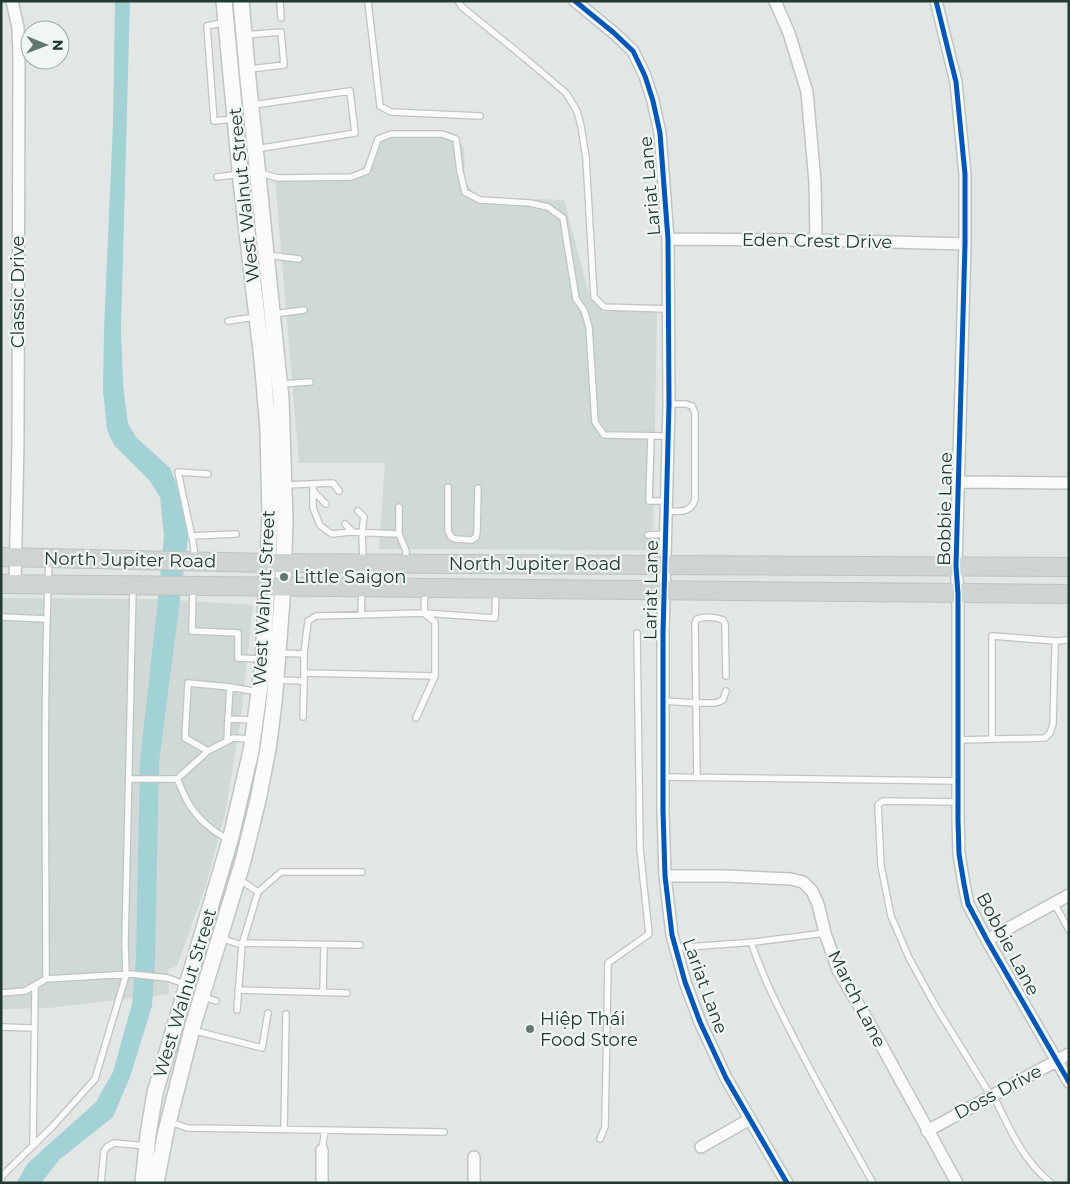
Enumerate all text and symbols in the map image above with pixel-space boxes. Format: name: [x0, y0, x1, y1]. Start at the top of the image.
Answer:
north arrow: [20, 20, 70, 70]
text: N: [49, 39, 67, 51]
street label: West Walnut Street: [224, 106, 264, 284]
street label: Lariat Lane: [635, 135, 665, 237]
street label: Eden Crest Drive: [742, 229, 893, 253]
street label: Classic Drive: [7, 236, 29, 348]
street label: Bobbie Lane: [933, 452, 957, 566]
street label: West Walnut Street: [248, 510, 280, 686]
street label: Lariat Lane: [639, 540, 663, 640]
street label: North Jupiter Road: [44, 547, 216, 573]
street label: North Jupiter Road: [449, 553, 621, 575]
place label: Little Saigon: [294, 566, 406, 588]
marker: Little Saigon: [278, 571, 290, 583]
street label: Bobbie Lane: [972, 889, 1045, 1000]
street label: West Walnut Street: [149, 906, 221, 1080]
street label: Lariat Lane: [678, 935, 732, 1037]
street label: March Lane: [823, 947, 891, 1051]
place label: Hiệp Thái Food Store: [540, 1008, 638, 1051]
marker: Hiệp Thái Food Store: [524, 1023, 536, 1035]
street label: Doss Drive: [951, 1060, 1045, 1124]

